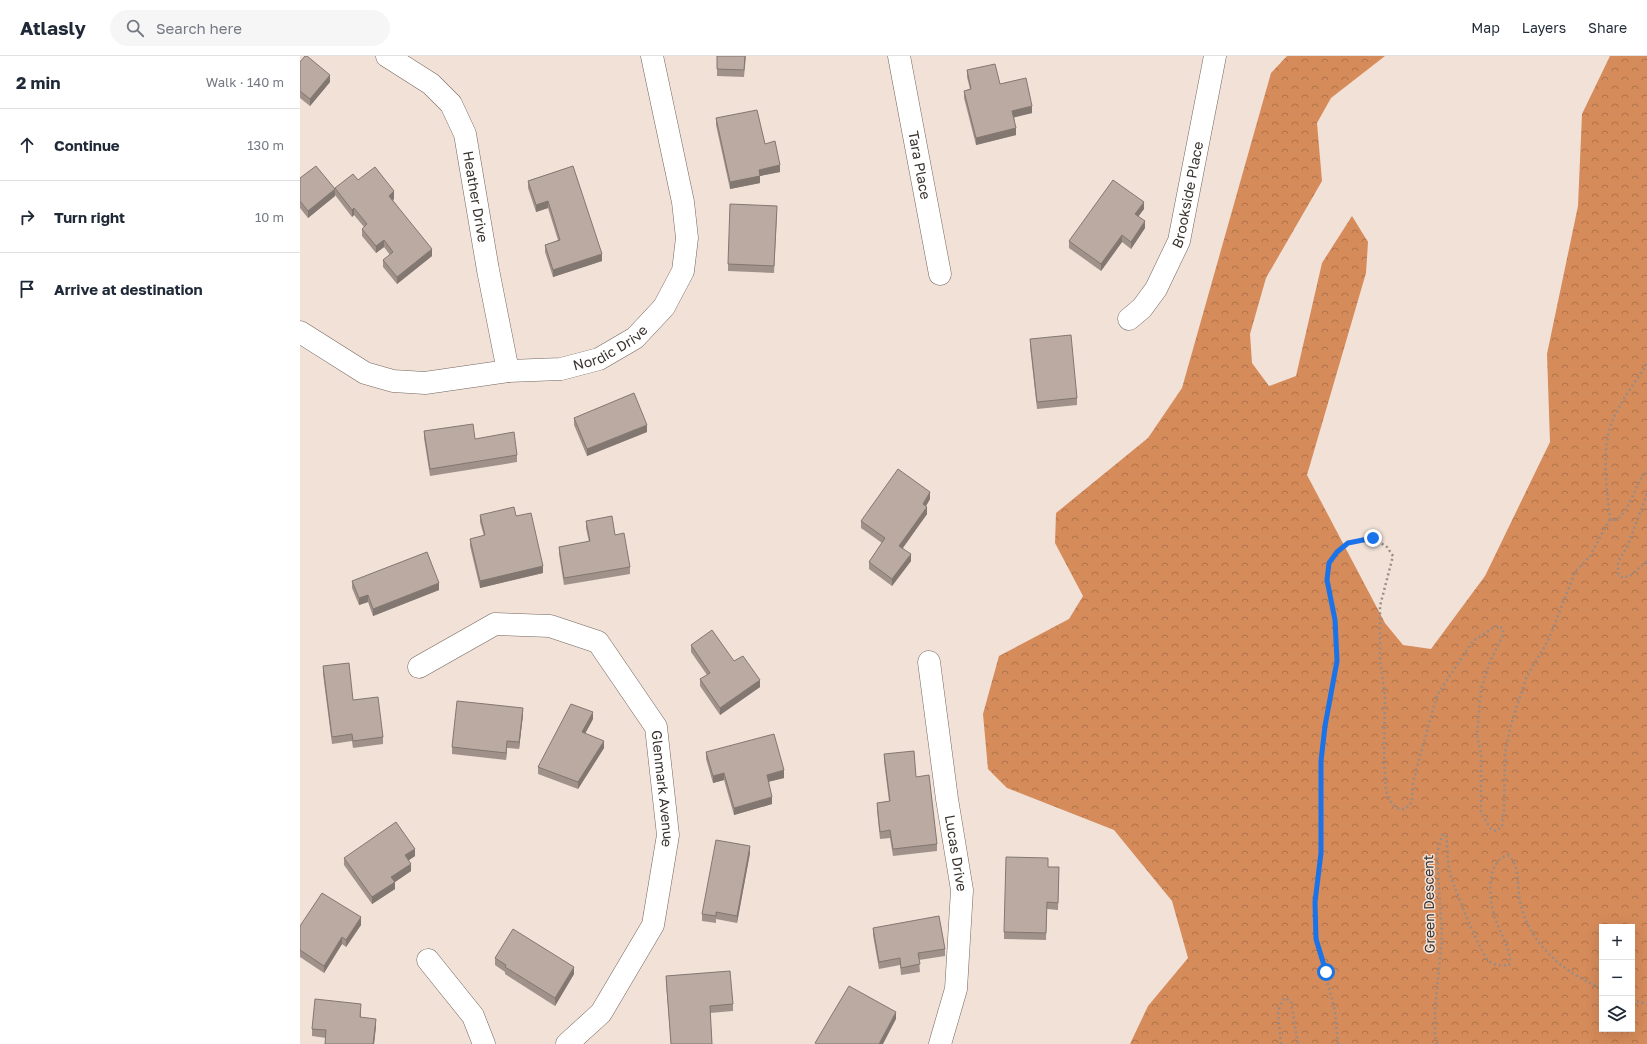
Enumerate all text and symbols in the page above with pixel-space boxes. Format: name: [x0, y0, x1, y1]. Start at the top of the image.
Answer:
search box: [110, 10, 390, 46]
text: Atlasly: [20, 16, 86, 39]
icon: search: [124, 17, 146, 39]
text: Search here: [156, 19, 242, 37]
text: Map: [1471, 19, 1500, 36]
text: Layers: [1522, 19, 1566, 36]
text: Share: [1588, 19, 1627, 36]
text: 2 min: [16, 72, 60, 93]
text: Walk · 140 m: [206, 74, 284, 90]
street label: Tara Place: [905, 129, 935, 201]
icon: ahead: [16, 134, 38, 156]
text: Continue: [54, 136, 120, 154]
text: 130 m: [247, 137, 284, 153]
street label: Brookside Place: [1168, 140, 1206, 251]
street label: Heather Drive: [460, 149, 492, 244]
icon: right: [16, 206, 38, 228]
text: Turn right: [54, 208, 125, 226]
text: 10 m: [255, 209, 284, 225]
icon: arrive: [16, 278, 38, 300]
text: Arrive at destination: [54, 280, 203, 298]
street label: Nordic Drive: [571, 321, 651, 373]
route end: [1364, 529, 1382, 547]
street label: Glenmark Avenue: [648, 729, 677, 849]
street label: Lucas Drive: [942, 813, 971, 893]
street label: Green Descent: [1419, 855, 1438, 954]
map controls: [1599, 924, 1635, 1032]
button: +: [1599, 924, 1635, 960]
button: −: [1599, 960, 1635, 996]
route start: [1317, 963, 1335, 981]
button: layers: [1599, 996, 1635, 1032]

